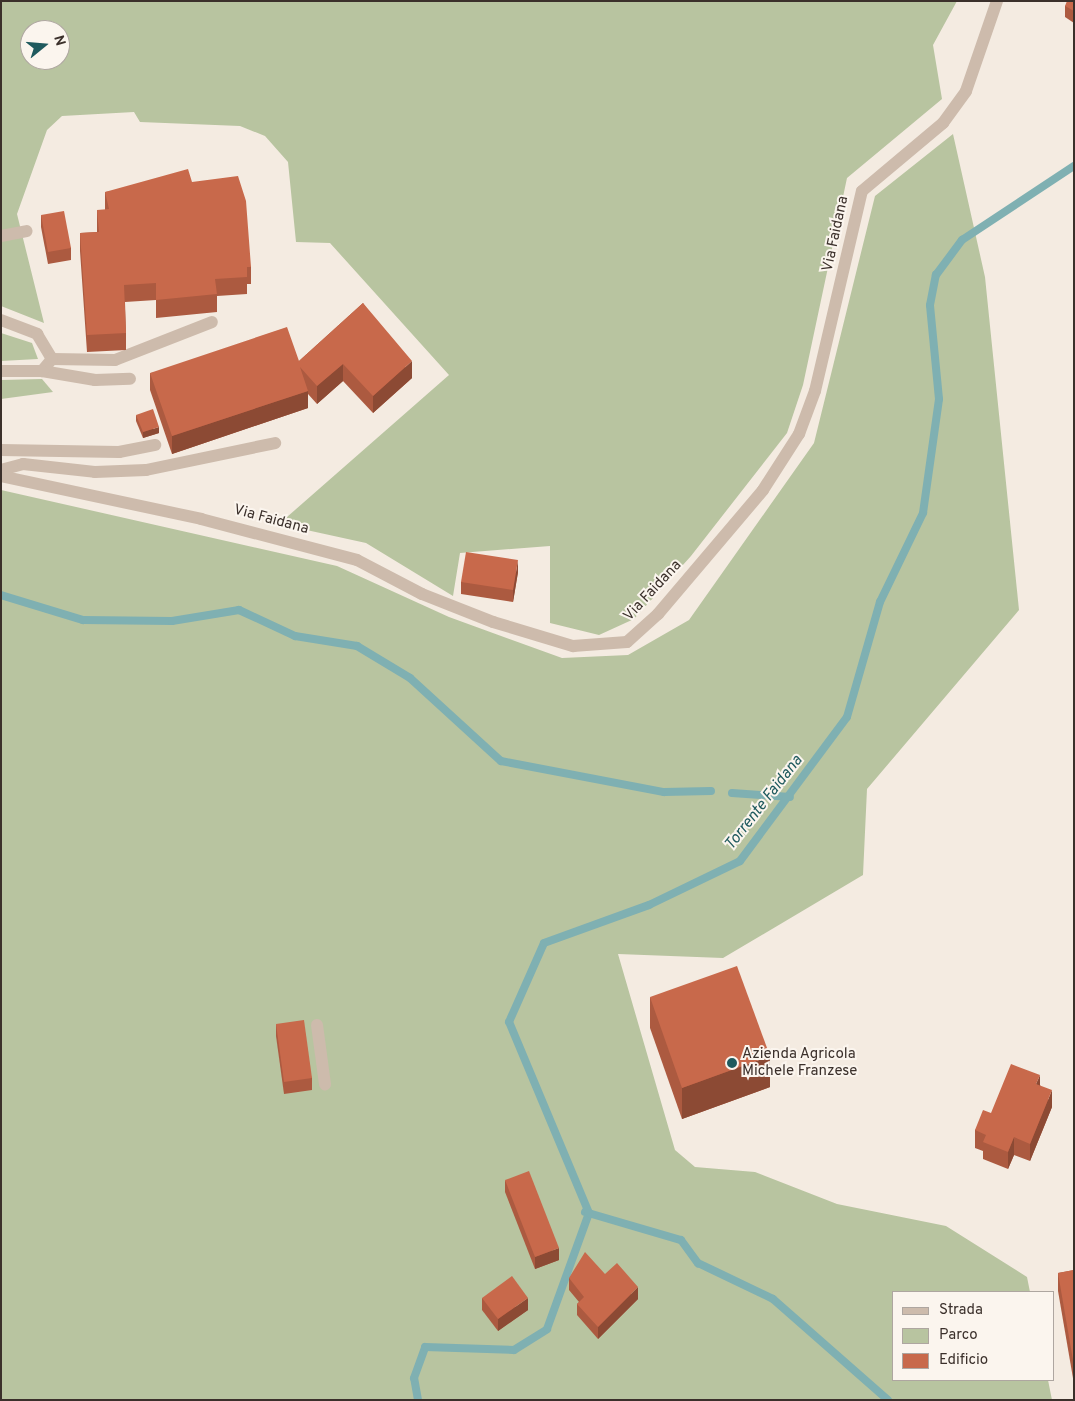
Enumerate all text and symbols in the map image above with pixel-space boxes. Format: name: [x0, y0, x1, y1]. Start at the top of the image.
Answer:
north arrow: [20, 20, 70, 70]
text: N: [49, 33, 68, 48]
street label: Via Faidana: [819, 195, 853, 273]
street label: Via Faidana: [232, 501, 310, 539]
street label: Via Faidana: [620, 557, 686, 625]
water label: Torrente Faidana: [721, 752, 807, 854]
place label: Azienda Agricola Michele Franzese: [742, 1045, 857, 1080]
marker: Azienda Agricola Michele Franzese: [726, 1057, 738, 1069]
legend: [892, 1291, 1055, 1381]
text: Strada: [939, 1301, 983, 1320]
text: Parco: [939, 1326, 978, 1345]
text: Edificio: [939, 1351, 988, 1370]

